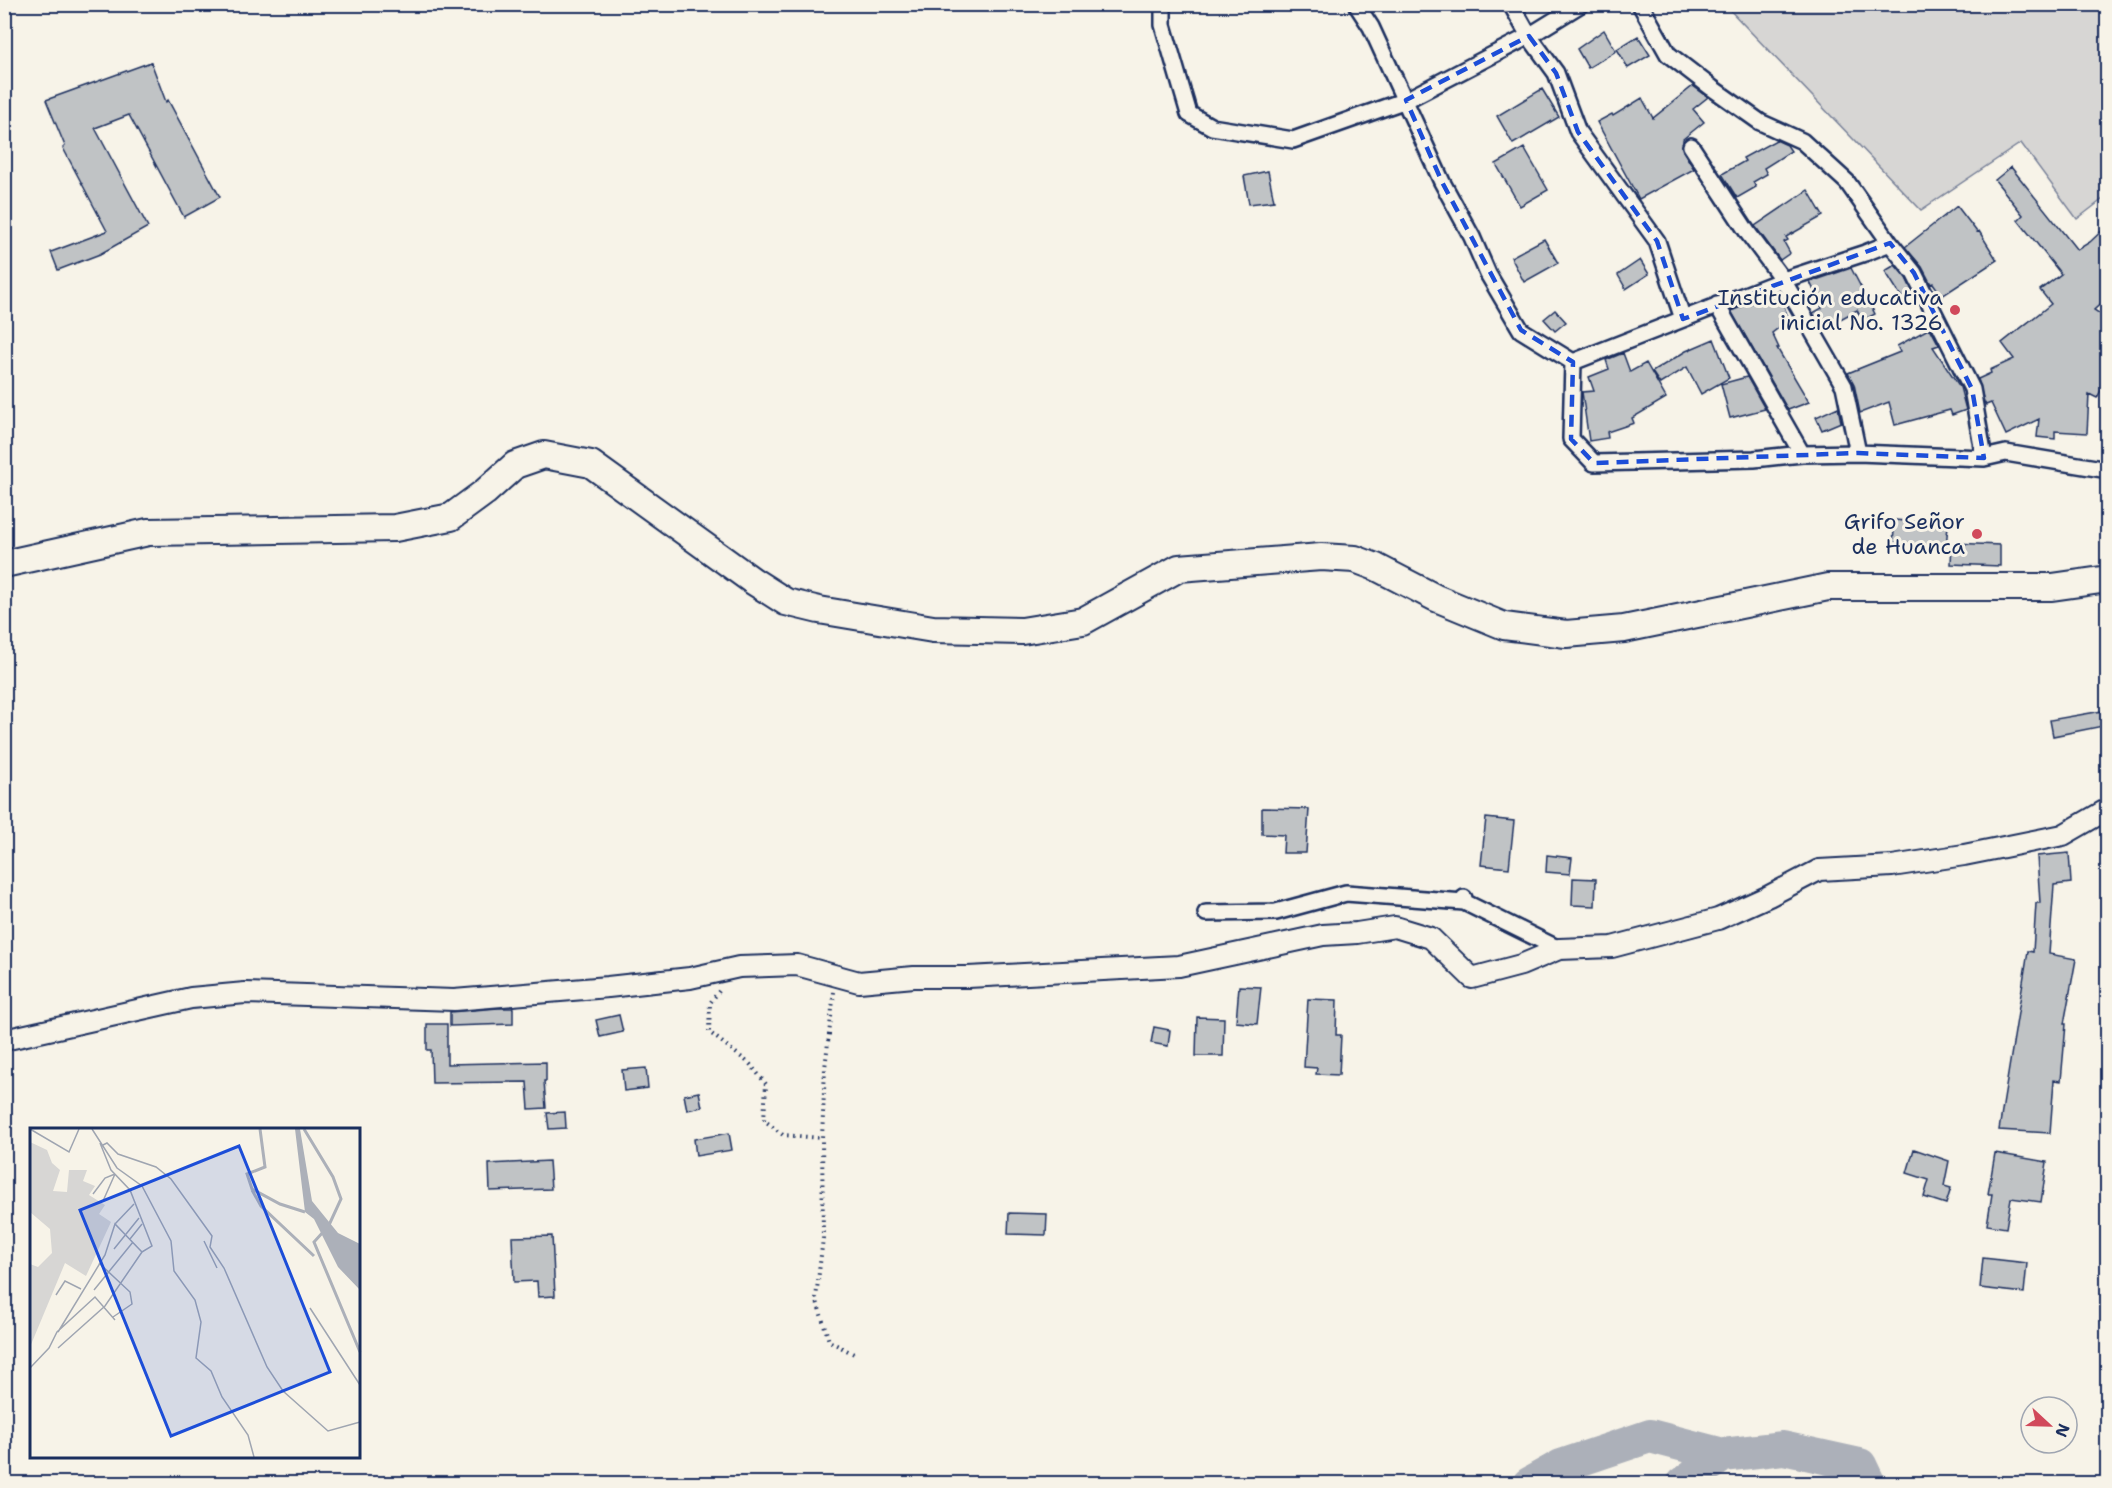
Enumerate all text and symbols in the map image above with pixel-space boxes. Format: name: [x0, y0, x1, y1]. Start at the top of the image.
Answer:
place label: Institución educativa inicial No. 1326: [1717, 283, 1943, 337]
marker: Institución educativa inicial No. 1326: [1948, 303, 1962, 317]
place label: Grifo Señor de Huanca: [1844, 507, 1965, 561]
marker: Grifo Señor de Huanca: [1970, 527, 1984, 541]
inset map: [30, 1128, 360, 1458]
north arrow: [2019, 1395, 2079, 1455]
text: N: [2050, 1421, 2075, 1440]

